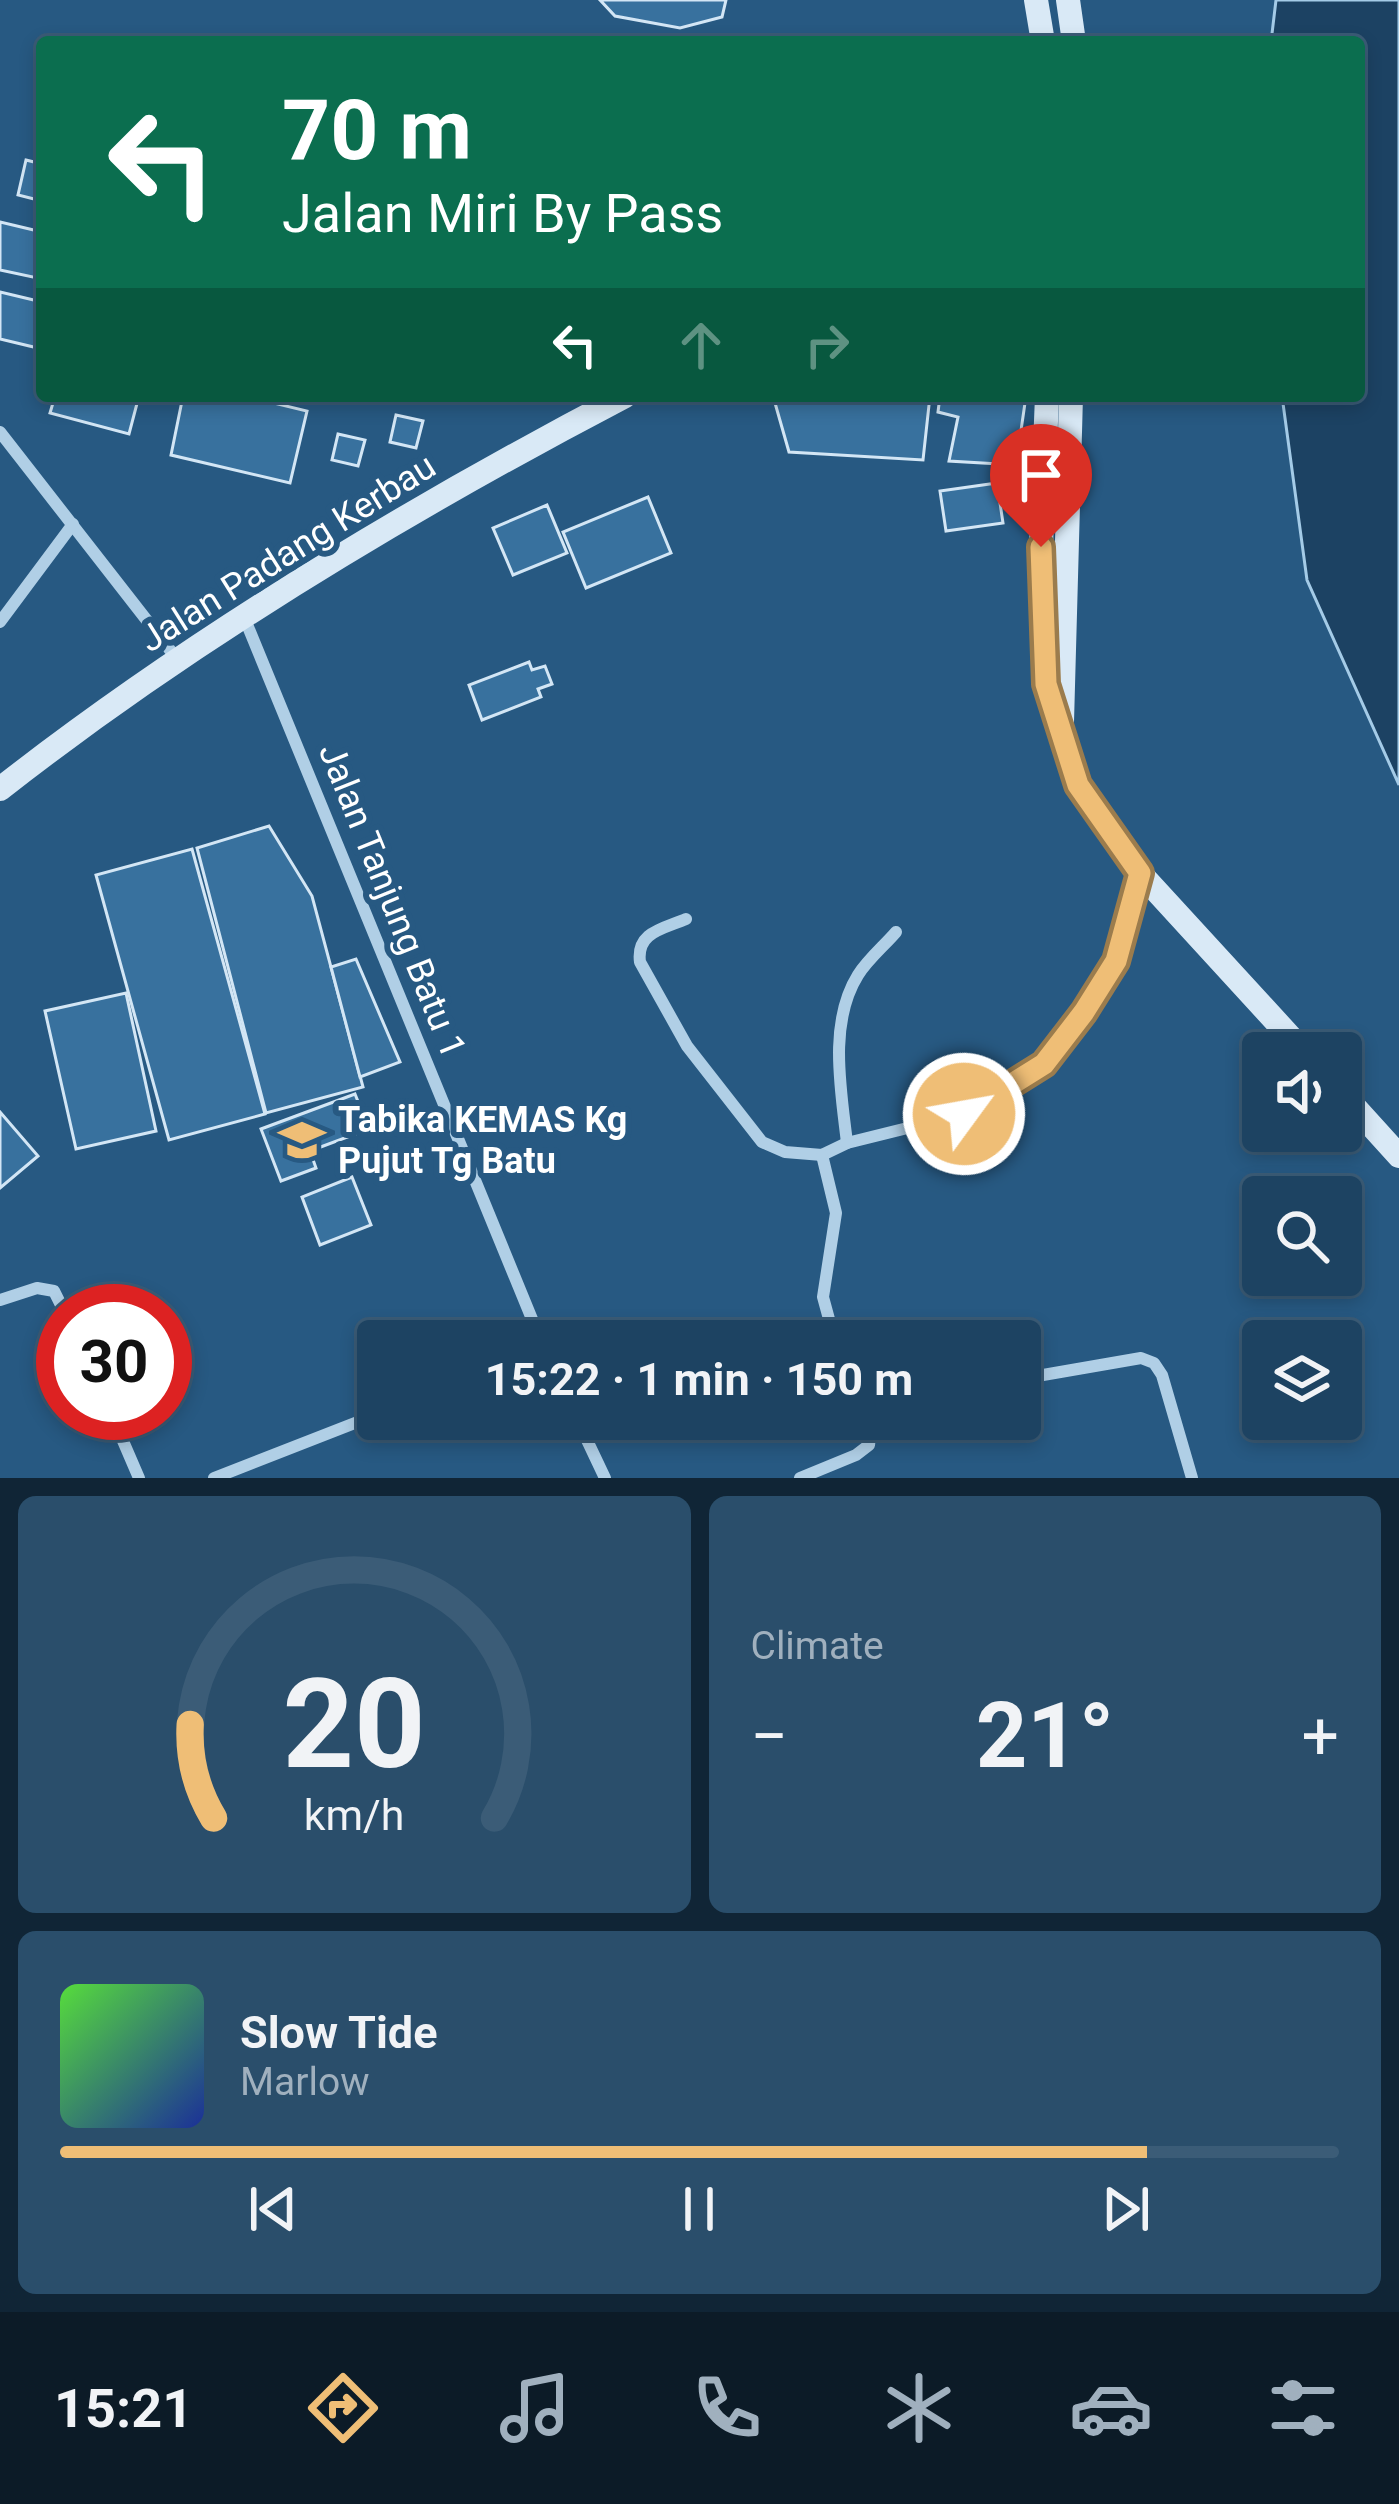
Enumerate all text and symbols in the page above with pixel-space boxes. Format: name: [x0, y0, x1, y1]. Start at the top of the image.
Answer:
text: 70 m: [282, 81, 472, 180]
icon: left: [84, 84, 240, 240]
text: Jalan Miri By Pass: [282, 182, 723, 245]
icon: left: [542, 312, 608, 378]
icon: ahead: [668, 312, 734, 378]
icon: right: [794, 312, 860, 378]
pin: [990, 424, 1092, 547]
icon: arrive: [1008, 442, 1074, 508]
street label: Jalan Padang Kerbau: [132, 445, 443, 661]
street label: Jalan Tanjung Batu 1: [310, 737, 474, 1064]
map controls: [1242, 1032, 1362, 1440]
button: sound: [1242, 1032, 1362, 1152]
position arrow: [901, 1051, 1027, 1177]
place label: Tabika KEMAS Kg Pujut Tg Batu: [338, 1099, 627, 1182]
school or university icon: Tabika KEMAS Kg Pujut Tg Batu: [277, 1115, 327, 1165]
button: search: [1242, 1176, 1362, 1296]
speed limit sign: 30: [36, 1284, 192, 1440]
button: layers: [1242, 1320, 1362, 1440]
text: 15:22 · 1 min · 150 m: [485, 1353, 913, 1406]
text: Climate: [751, 1623, 884, 1669]
text: 20: [283, 1651, 426, 1797]
text: 21°: [976, 1684, 1114, 1789]
text: −: [751, 1698, 788, 1775]
text: +: [1302, 1698, 1339, 1775]
text: km/h: [304, 1789, 405, 1839]
text: Slow Tide: [240, 2006, 438, 2059]
text: Marlow: [240, 2059, 370, 2105]
icon: previous: [240, 2176, 306, 2242]
icon: pause: [666, 2176, 732, 2242]
icon: next: [1093, 2176, 1159, 2242]
icon: directions: [301, 2366, 385, 2450]
icon: music: [493, 2366, 577, 2450]
icon: phone: [685, 2366, 769, 2450]
icon: climate: [877, 2366, 961, 2450]
icon: car: [1069, 2366, 1153, 2450]
icon: filters: [1261, 2366, 1345, 2450]
text: 15:21: [54, 2377, 193, 2440]

